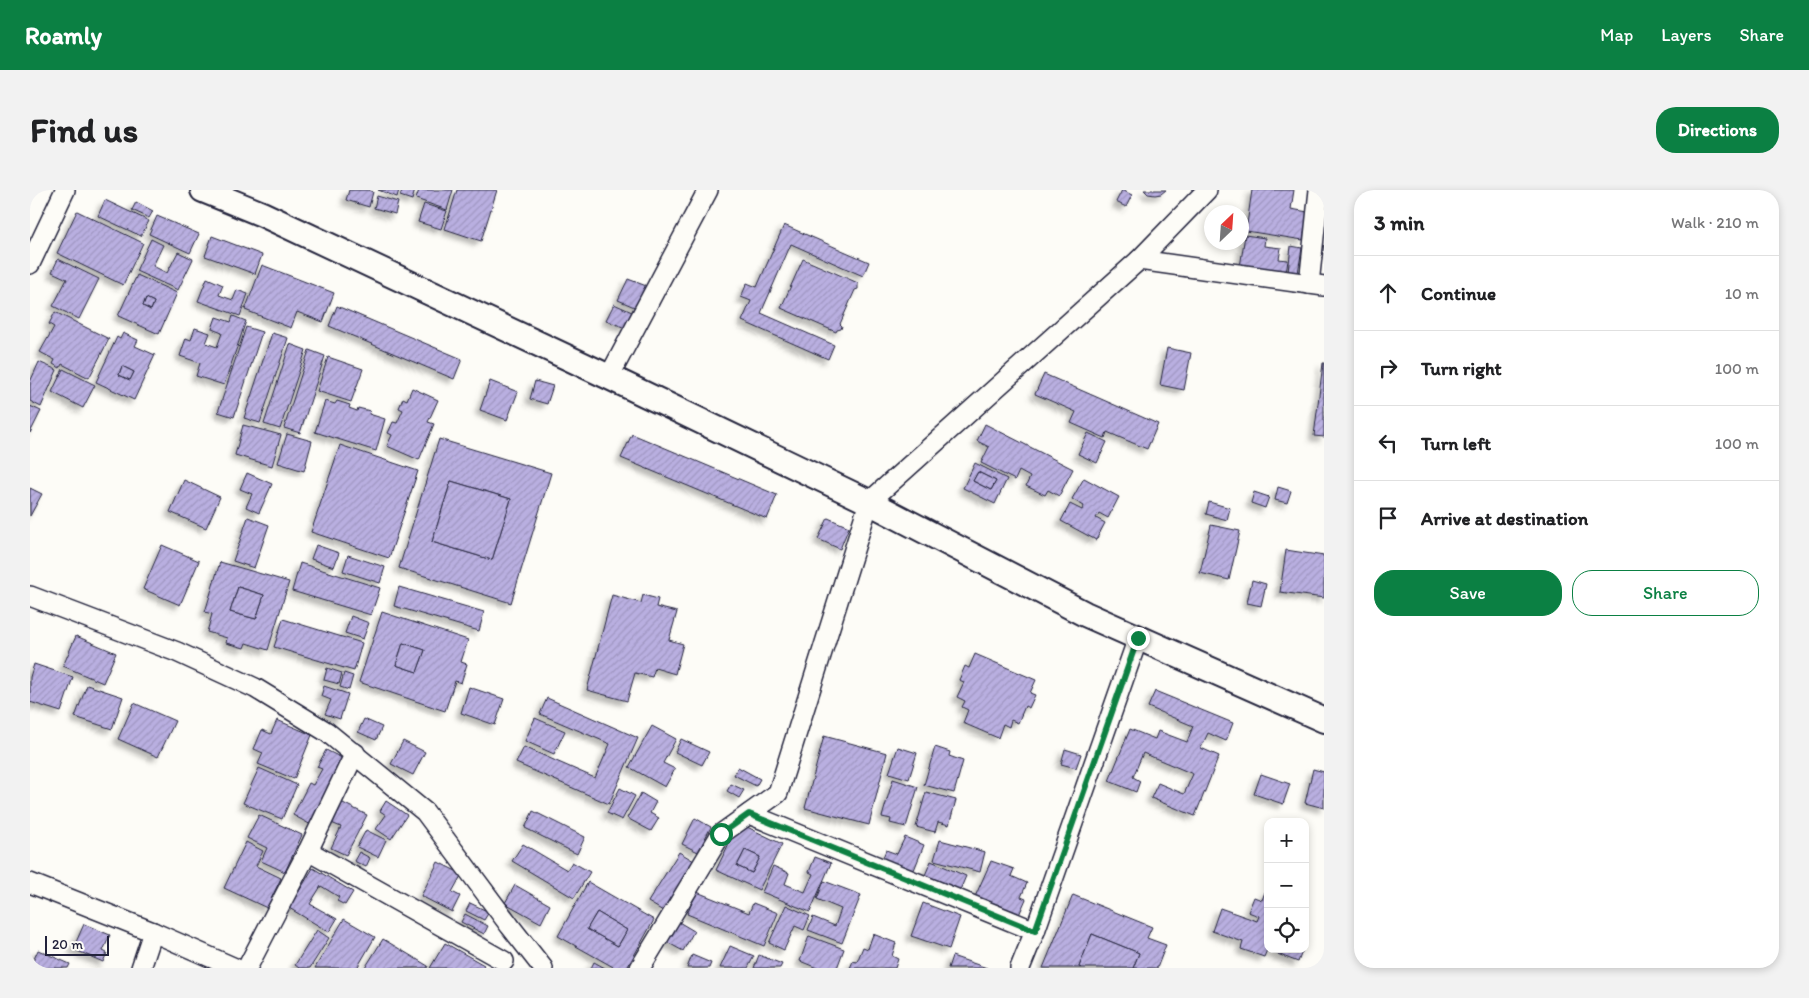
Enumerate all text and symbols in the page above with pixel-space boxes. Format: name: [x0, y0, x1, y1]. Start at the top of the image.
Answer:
text: Roamly: [25, 21, 102, 50]
text: Map: [1600, 24, 1633, 46]
text: Layers: [1661, 24, 1711, 46]
text: Share: [1739, 24, 1784, 46]
button: Directions: [1656, 107, 1779, 153]
text: Find us: [30, 109, 138, 151]
north arrow: [1204, 205, 1249, 250]
text: 3 min: [1374, 210, 1424, 235]
text: Walk · 210 m: [1671, 213, 1759, 232]
icon: ahead: [1374, 279, 1402, 307]
text: Continue: [1421, 282, 1496, 305]
text: 10 m: [1725, 284, 1759, 303]
icon: right: [1374, 354, 1402, 382]
text: Turn right: [1421, 357, 1502, 380]
text: 100 m: [1715, 359, 1759, 378]
icon: left: [1374, 429, 1402, 457]
text: Turn left: [1421, 432, 1491, 455]
text: 100 m: [1715, 434, 1759, 453]
icon: arrive: [1374, 504, 1402, 532]
text: Arrive at destination: [1421, 507, 1588, 530]
button: Save: [1374, 570, 1562, 616]
button: Share: [1572, 570, 1759, 616]
route end: [1127, 627, 1150, 650]
map controls: [1264, 818, 1309, 953]
button: +: [1264, 818, 1309, 863]
route start: [710, 823, 733, 846]
button: −: [1264, 863, 1309, 908]
button: locate: [1264, 908, 1309, 953]
scale bar: [45, 933, 109, 956]
text: 20 m: [52, 936, 83, 953]

